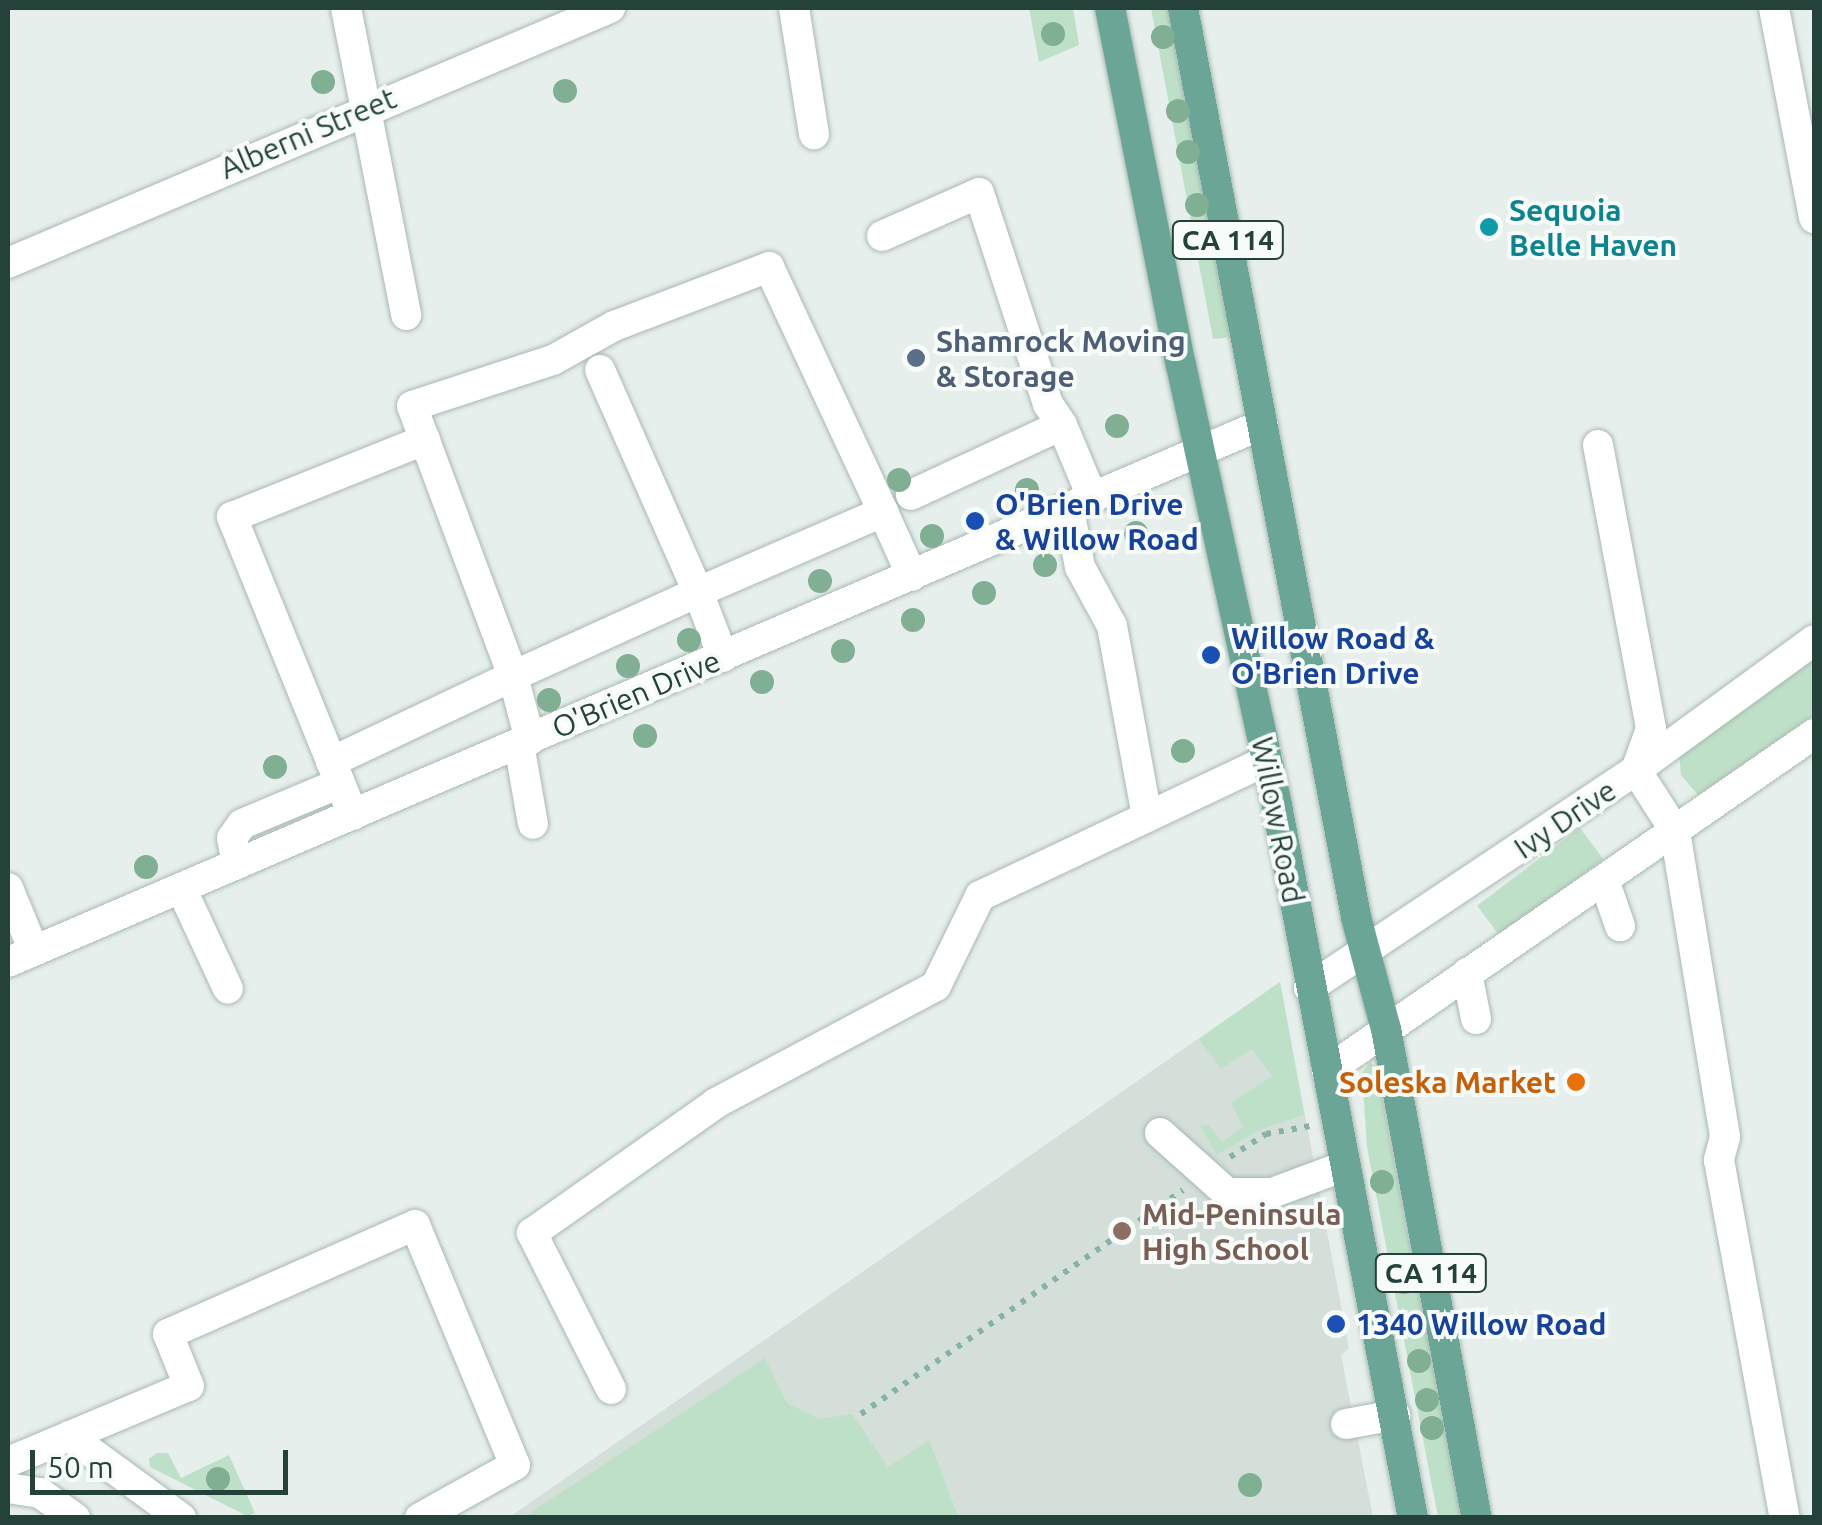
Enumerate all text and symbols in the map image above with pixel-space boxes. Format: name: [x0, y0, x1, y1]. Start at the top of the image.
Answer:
street label: Alberni Street: [214, 80, 402, 186]
place label: Sequoia Belle Haven: [1509, 192, 1677, 262]
marker: Sequoia Belle Haven: [1478, 216, 1500, 238]
road number: CA 114: [1170, 217, 1286, 263]
place label: Shamrock Moving & Storage: [936, 323, 1186, 394]
marker: Shamrock Moving & Storage: [905, 347, 927, 369]
place label: O'Brien Drive & Willow Road: [995, 486, 1199, 556]
marker: O'Brien Drive & Willow Road: [964, 510, 986, 532]
place label: Willow Road & O'Brien Drive: [1231, 620, 1435, 690]
street label: O'Brien Drive: [546, 642, 726, 746]
marker: Willow Road & O'Brien Drive: [1200, 644, 1222, 666]
street label: Willow Road: [1244, 734, 1312, 906]
street label: Ivy Drive: [1507, 772, 1623, 866]
place label: Soleska Market: [1339, 1064, 1556, 1100]
marker: Soleska Market: [1565, 1071, 1587, 1093]
place label: Mid-Peninsula High School: [1142, 1196, 1341, 1266]
marker: Mid-Peninsula High School: [1111, 1220, 1133, 1242]
road number: CA 114: [1374, 1250, 1488, 1296]
place label: 1340 Willow Road: [1356, 1306, 1607, 1342]
marker: 1340 Willow Road: [1325, 1313, 1347, 1335]
scale bar: [35, 1430, 292, 1492]
text: 50 m: [47, 1450, 114, 1484]

